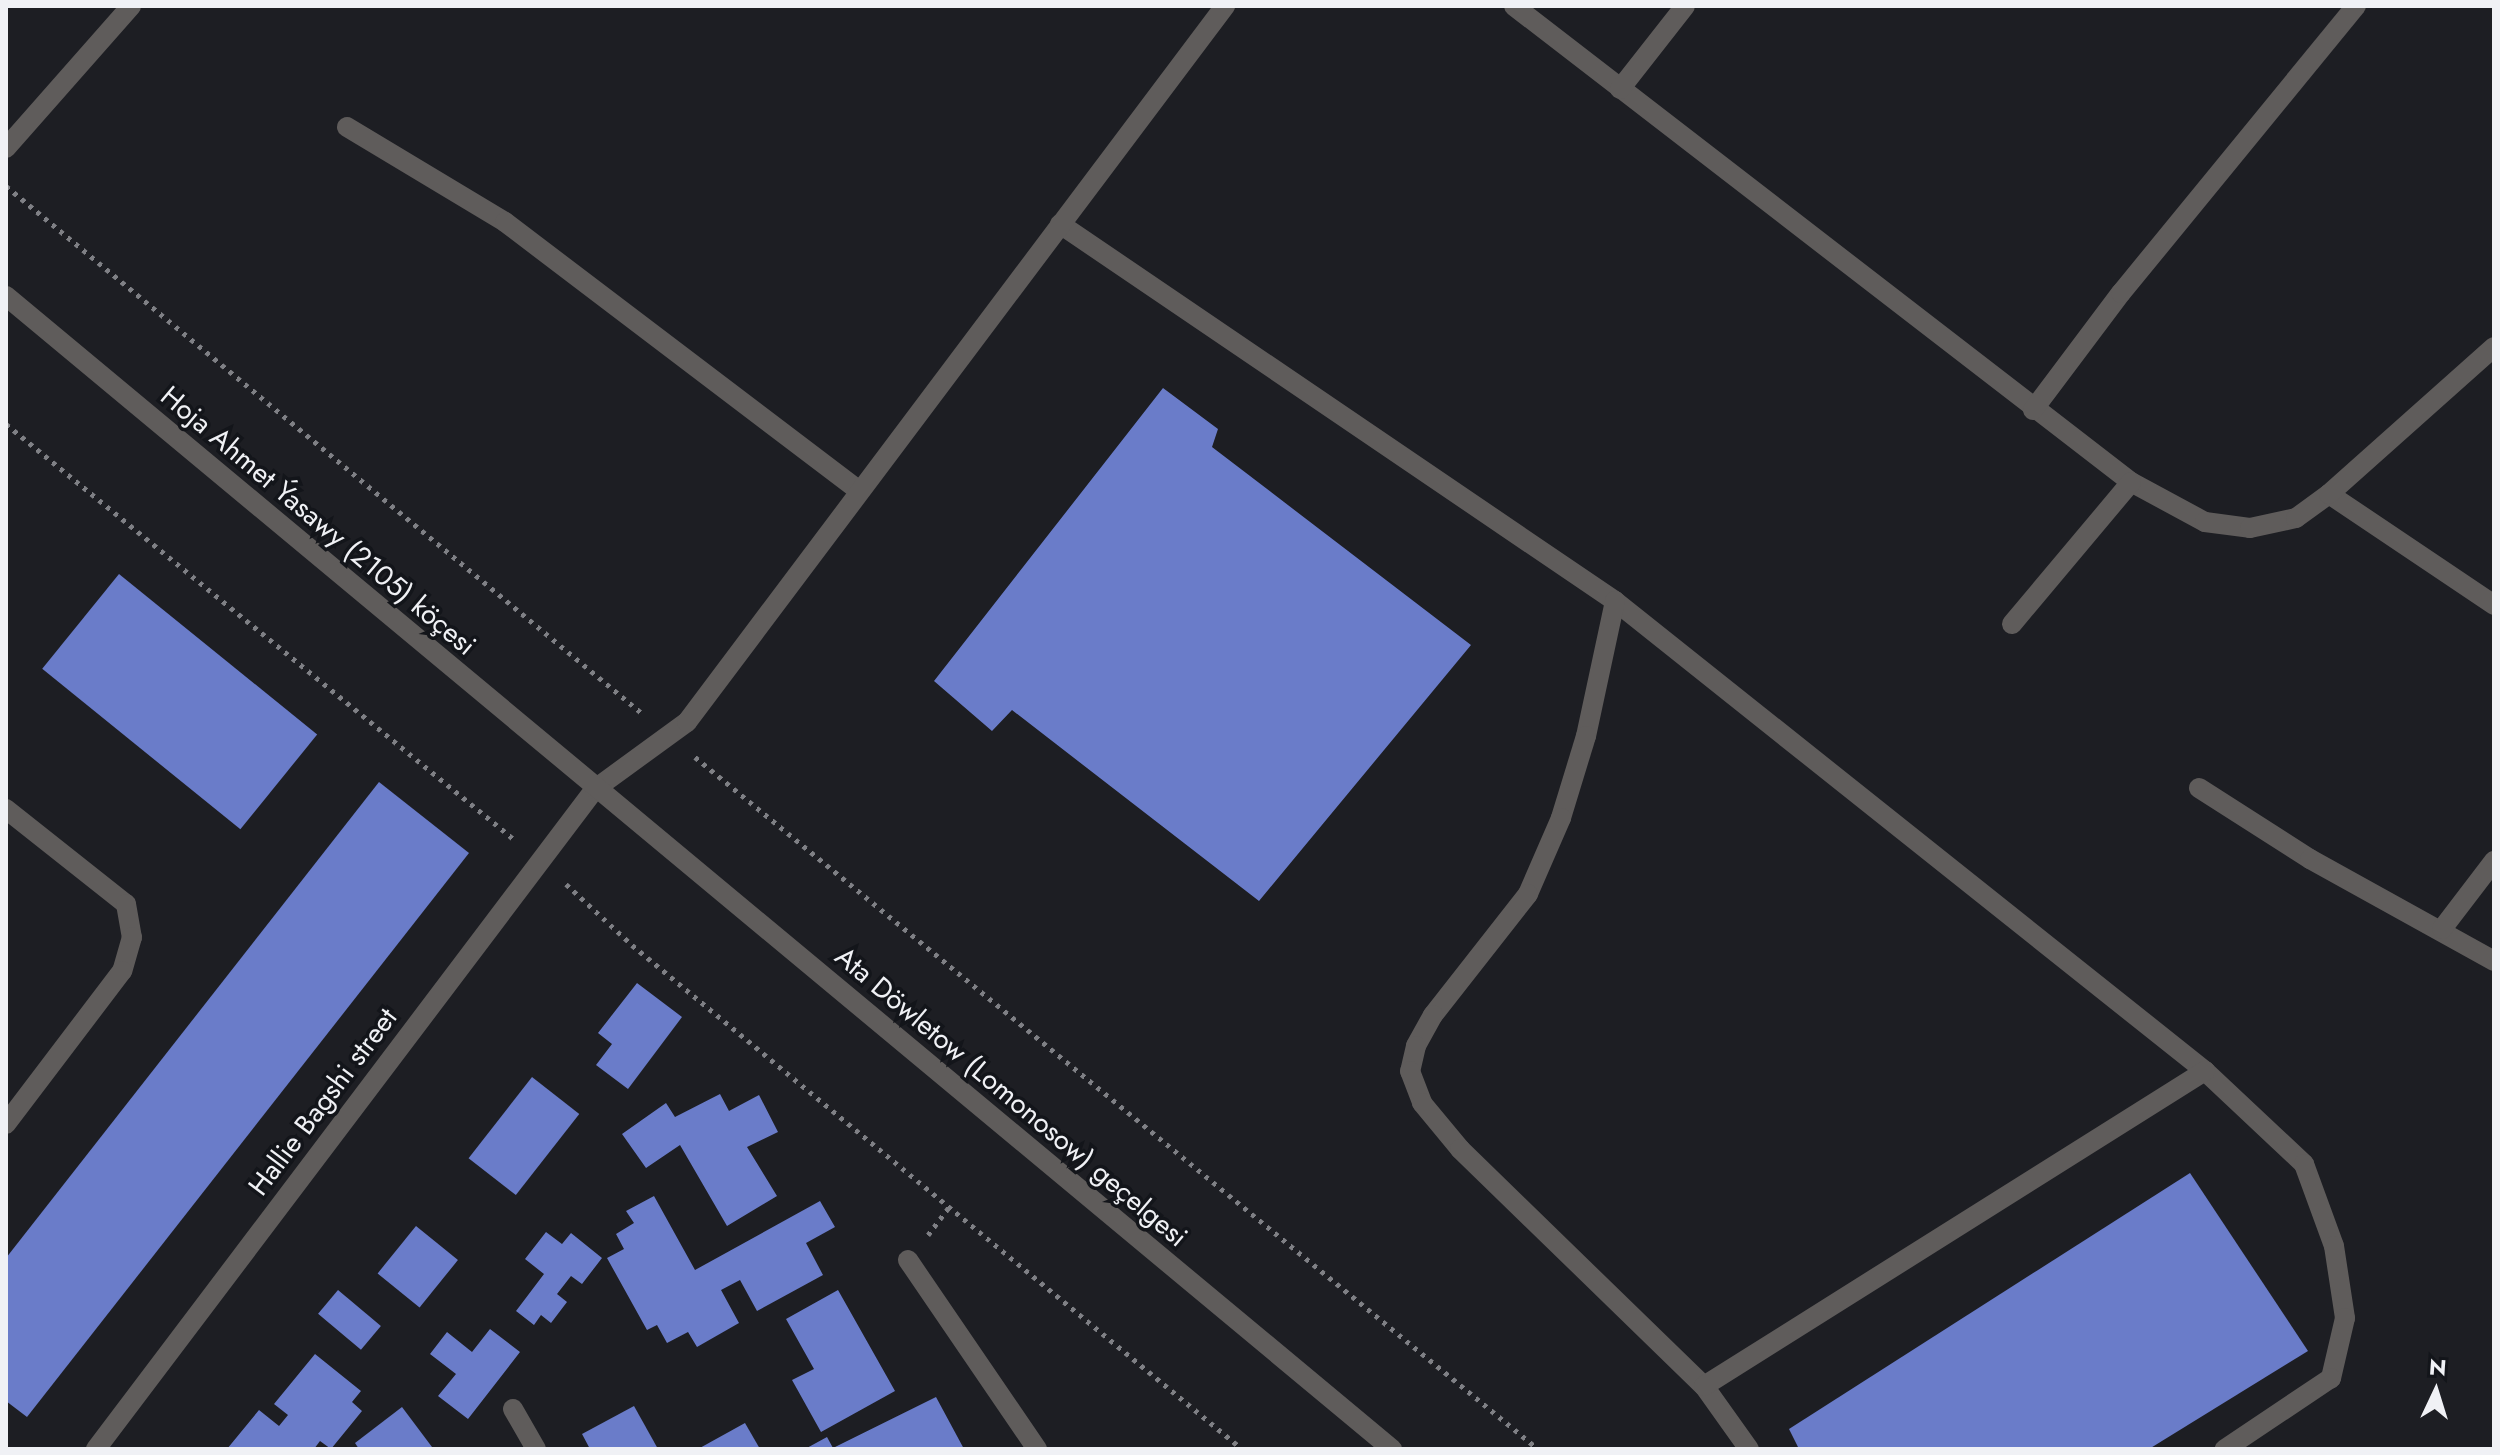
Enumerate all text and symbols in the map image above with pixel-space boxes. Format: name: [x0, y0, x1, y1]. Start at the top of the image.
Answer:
street label: Hoja Ahmet Ýasawy (2105) köçesi: [154, 379, 482, 663]
street label: Ata Döwletow (Lomonosow) geçelgesi: [828, 940, 1194, 1254]
street label: Hallie Bagshi street: [242, 1002, 404, 1202]
text: N: [2428, 1350, 2448, 1384]
north arrow: [2396, 1351, 2476, 1431]

